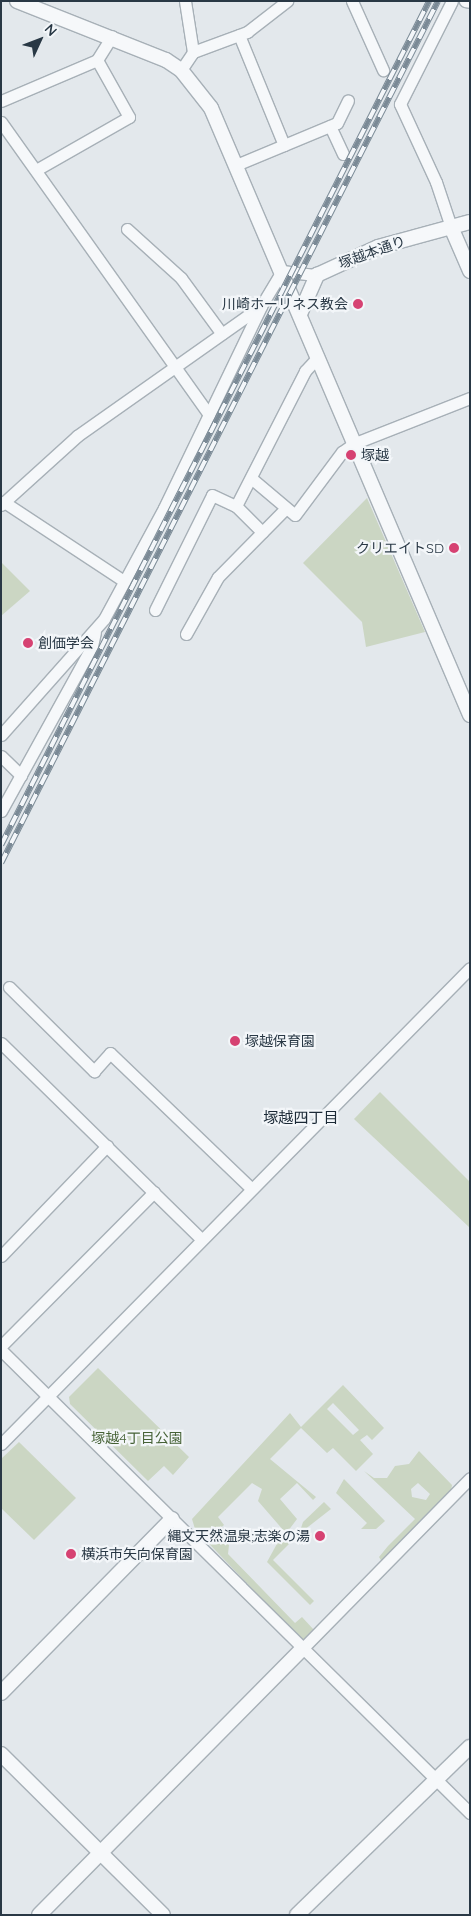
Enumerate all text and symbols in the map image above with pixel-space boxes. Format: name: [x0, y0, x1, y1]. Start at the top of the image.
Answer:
north arrow: [15, 15, 65, 65]
text: N: [41, 20, 61, 40]
street label: 塚越本通り: [336, 232, 408, 272]
place label: 川崎ホーリネス教会: [222, 296, 348, 312]
marker: 川崎ホーリネス教会: [352, 298, 364, 310]
place label: 塚越: [361, 447, 389, 463]
marker: 塚越: [345, 449, 357, 461]
place label: クリエイトSD: [356, 540, 444, 556]
marker: クリエイトSD: [448, 542, 460, 554]
place label: 創価学会: [38, 635, 94, 651]
marker: 創価学会: [22, 637, 34, 649]
place label: 塚越保育園: [245, 1033, 315, 1049]
marker: 塚越保育園: [229, 1035, 241, 1047]
district label: 塚越四丁目: [264, 1109, 338, 1127]
park label: 塚越4丁目公園: [91, 1430, 183, 1446]
place label: 縄文天然温泉;志楽の湯: [167, 1528, 310, 1544]
marker: 縄文天然温泉;志楽の湯: [314, 1530, 326, 1542]
place label: 横浜市矢向保育園: [81, 1546, 193, 1562]
marker: 横浜市矢向保育園: [65, 1548, 77, 1560]

